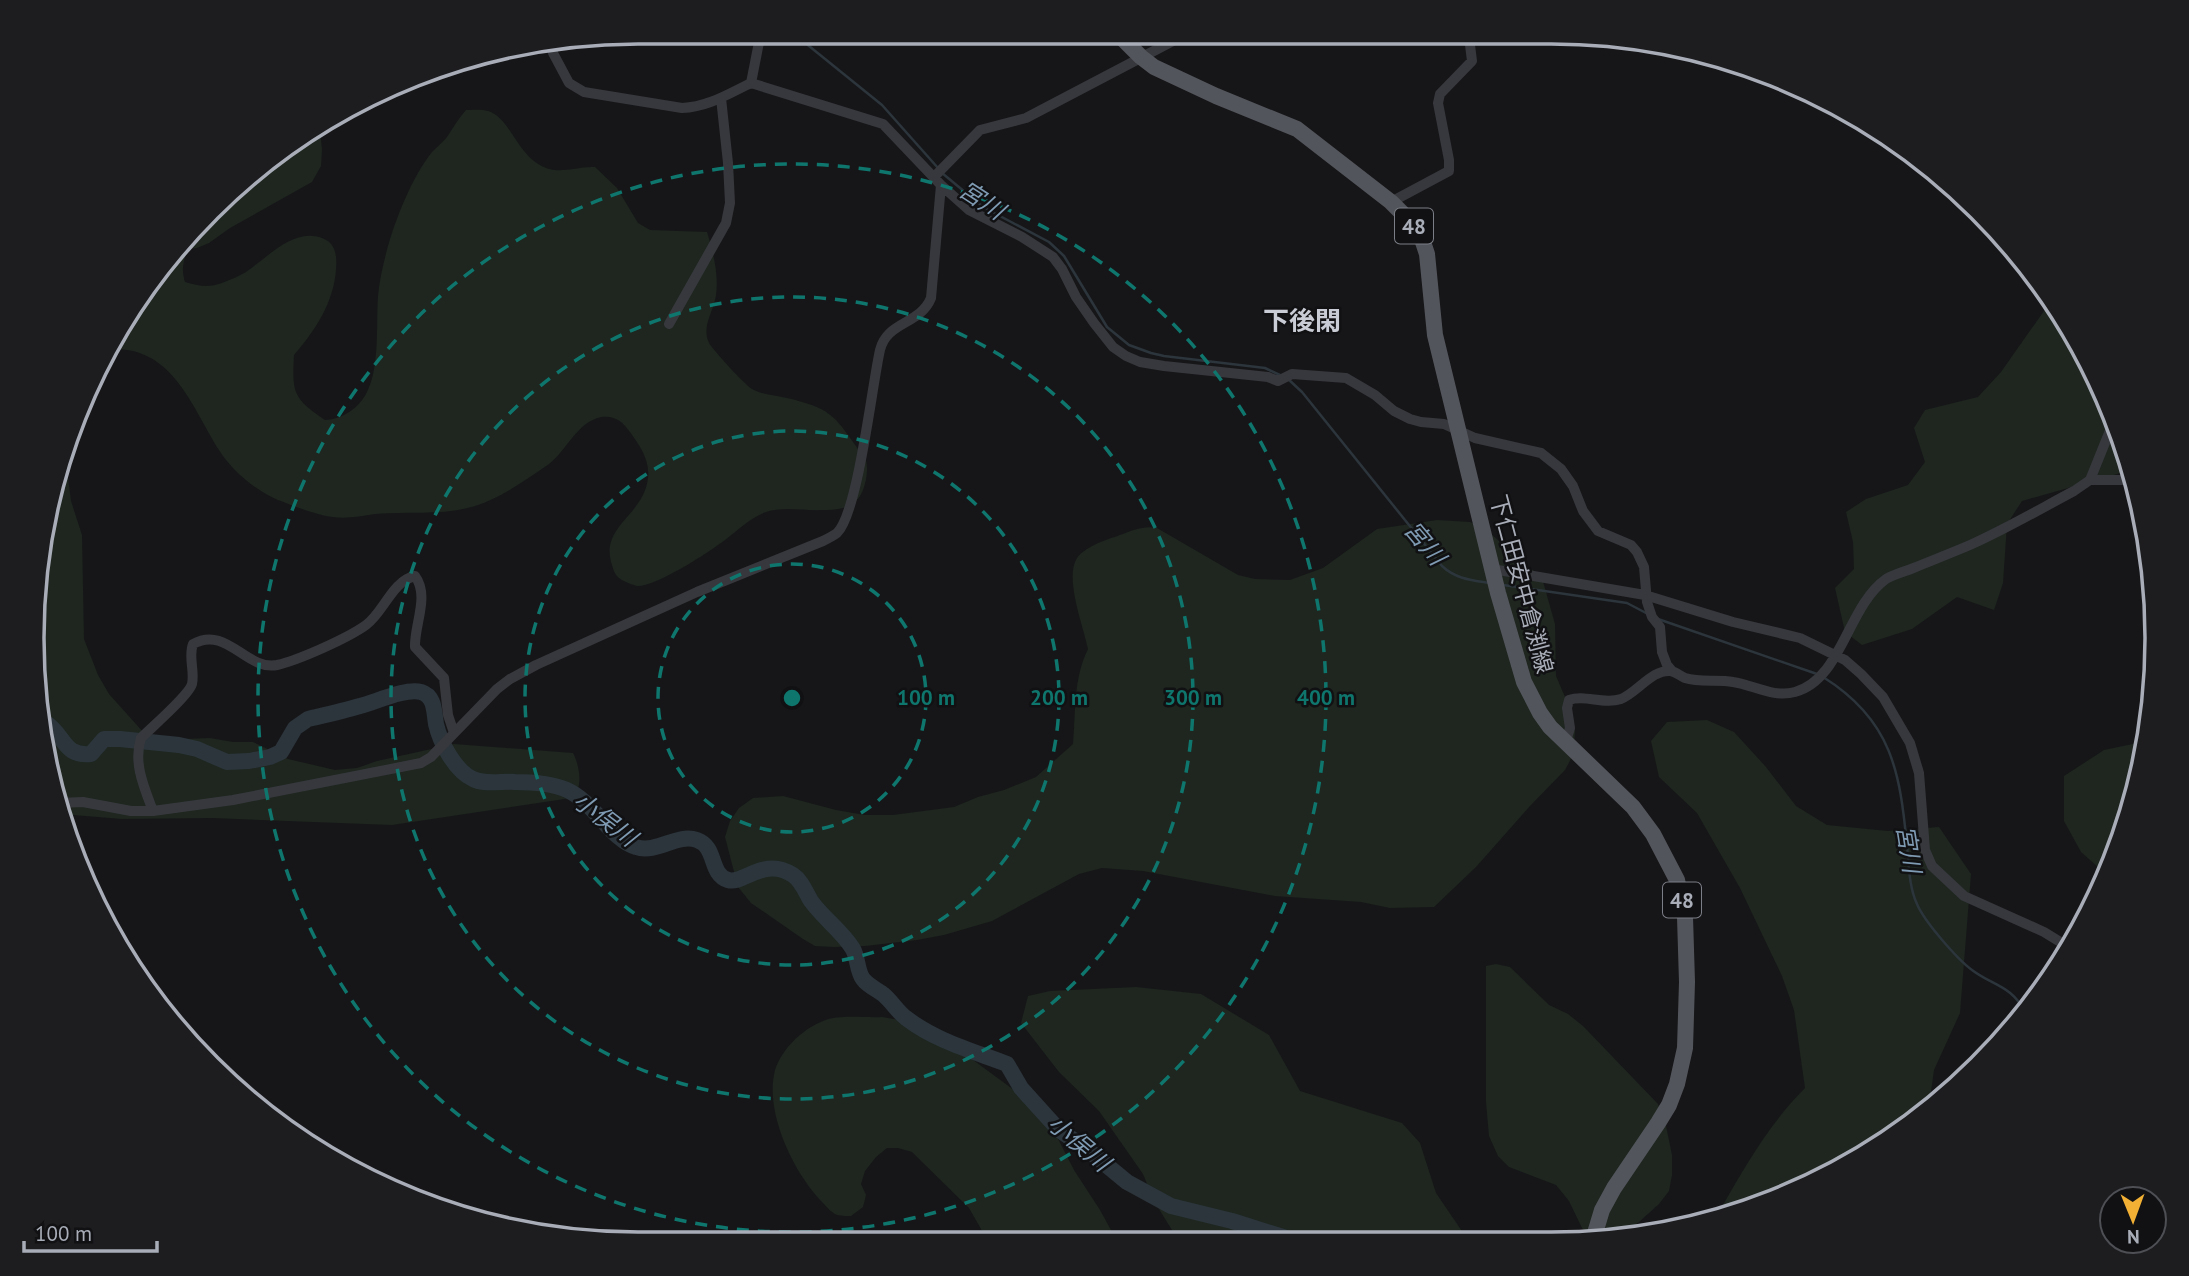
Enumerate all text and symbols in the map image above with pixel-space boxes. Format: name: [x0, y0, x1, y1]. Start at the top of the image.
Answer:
water label: 宮川: [953, 174, 1013, 228]
road number: 48: [1395, 208, 1433, 244]
district label: 下後閑: [1263, 304, 1341, 337]
street label: 下仁田安中倉渕線: [1484, 491, 1560, 677]
water label: 宮川: [1398, 515, 1454, 574]
text: 100 m: [897, 684, 955, 711]
text: 200 m: [1030, 684, 1088, 711]
text: 300 m: [1164, 684, 1222, 711]
text: 400 m: [1297, 684, 1355, 711]
centre of rings: [780, 686, 804, 710]
water label: 小俣川: [567, 785, 645, 855]
water label: 宮川: [1890, 823, 1929, 878]
road number: 48: [1663, 883, 1701, 918]
water label: 小俣川: [1041, 1108, 1119, 1180]
north arrow: [2098, 1185, 2168, 1255]
scale bar: [24, 1210, 158, 1254]
text: 100 m: [35, 1220, 92, 1247]
text: N: [2127, 1225, 2140, 1249]

